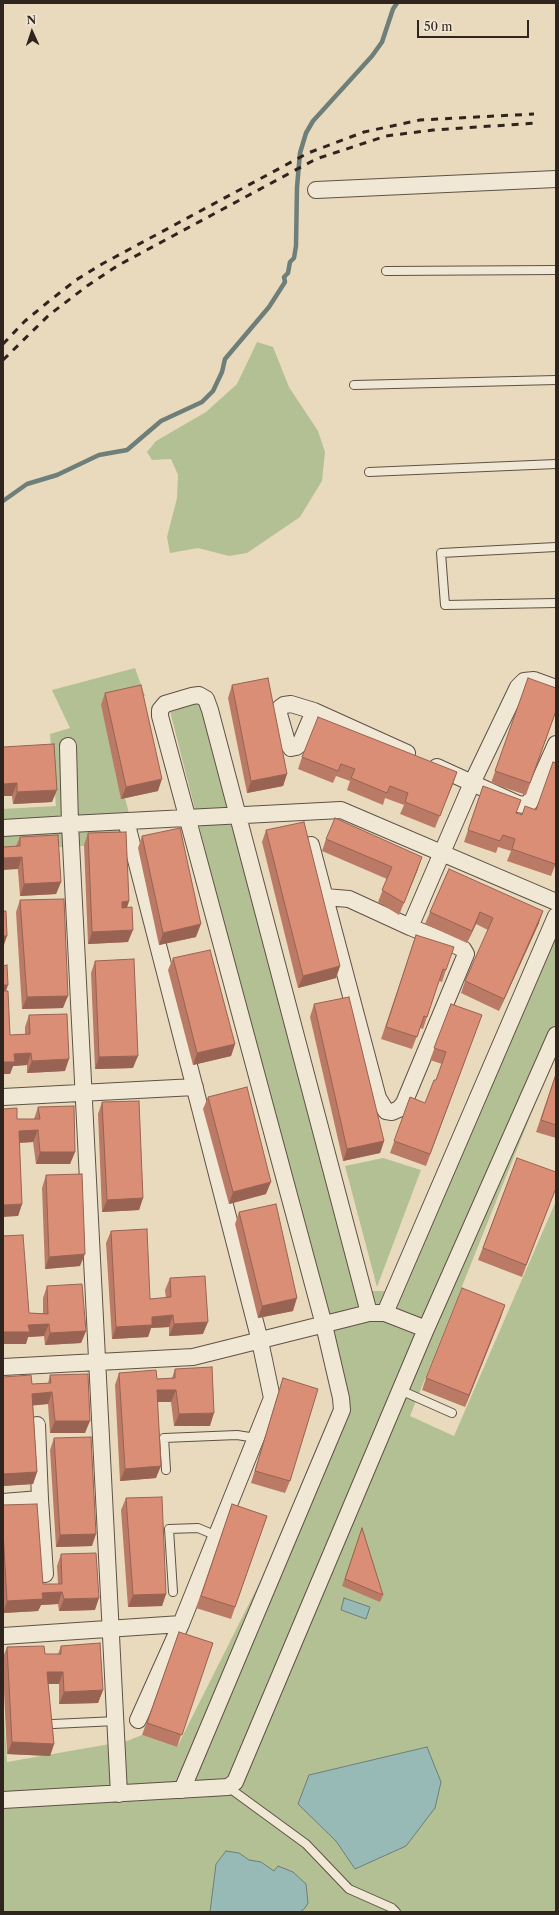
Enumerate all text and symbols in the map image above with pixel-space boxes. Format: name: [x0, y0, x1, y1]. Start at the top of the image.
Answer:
north arrow: [12, 12, 52, 52]
scale bar: [419, 12, 531, 38]
text: N: [26, 13, 37, 27]
text: 50 m: [424, 19, 453, 34]

